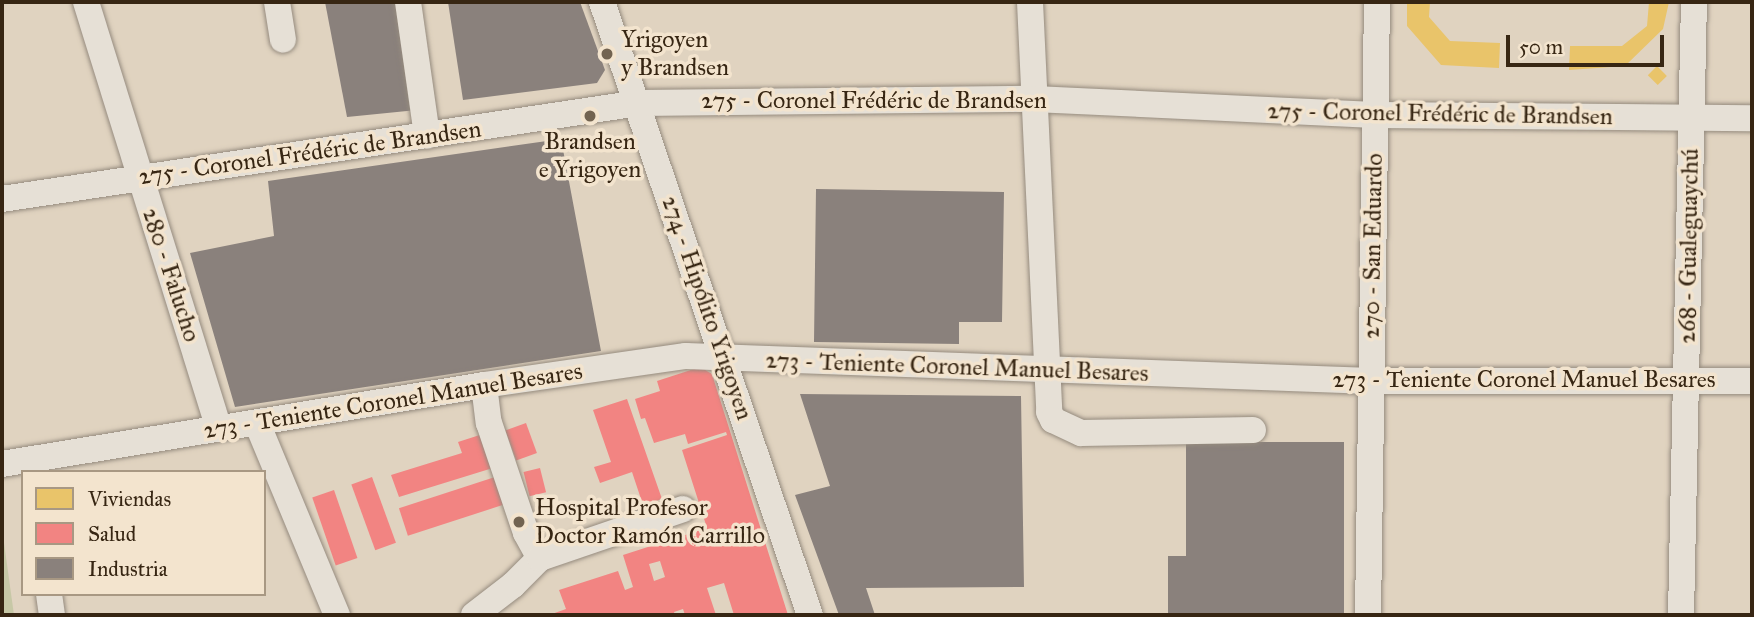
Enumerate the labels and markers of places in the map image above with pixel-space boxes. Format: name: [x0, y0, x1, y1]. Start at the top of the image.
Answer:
place label: Yrigoyen y Brandsen: [621, 26, 729, 82]
marker: Yrigoyen y Brandsen: [599, 46, 615, 62]
marker: Brandsen e Yrigoyen: [582, 108, 598, 124]
place label: Brandsen e Yrigoyen: [539, 128, 641, 184]
place label: Hospital Profesor Doctor Ramón Carrillo: [535, 494, 765, 550]
marker: Hospital Profesor Doctor Ramón Carrillo: [509, 512, 529, 532]

